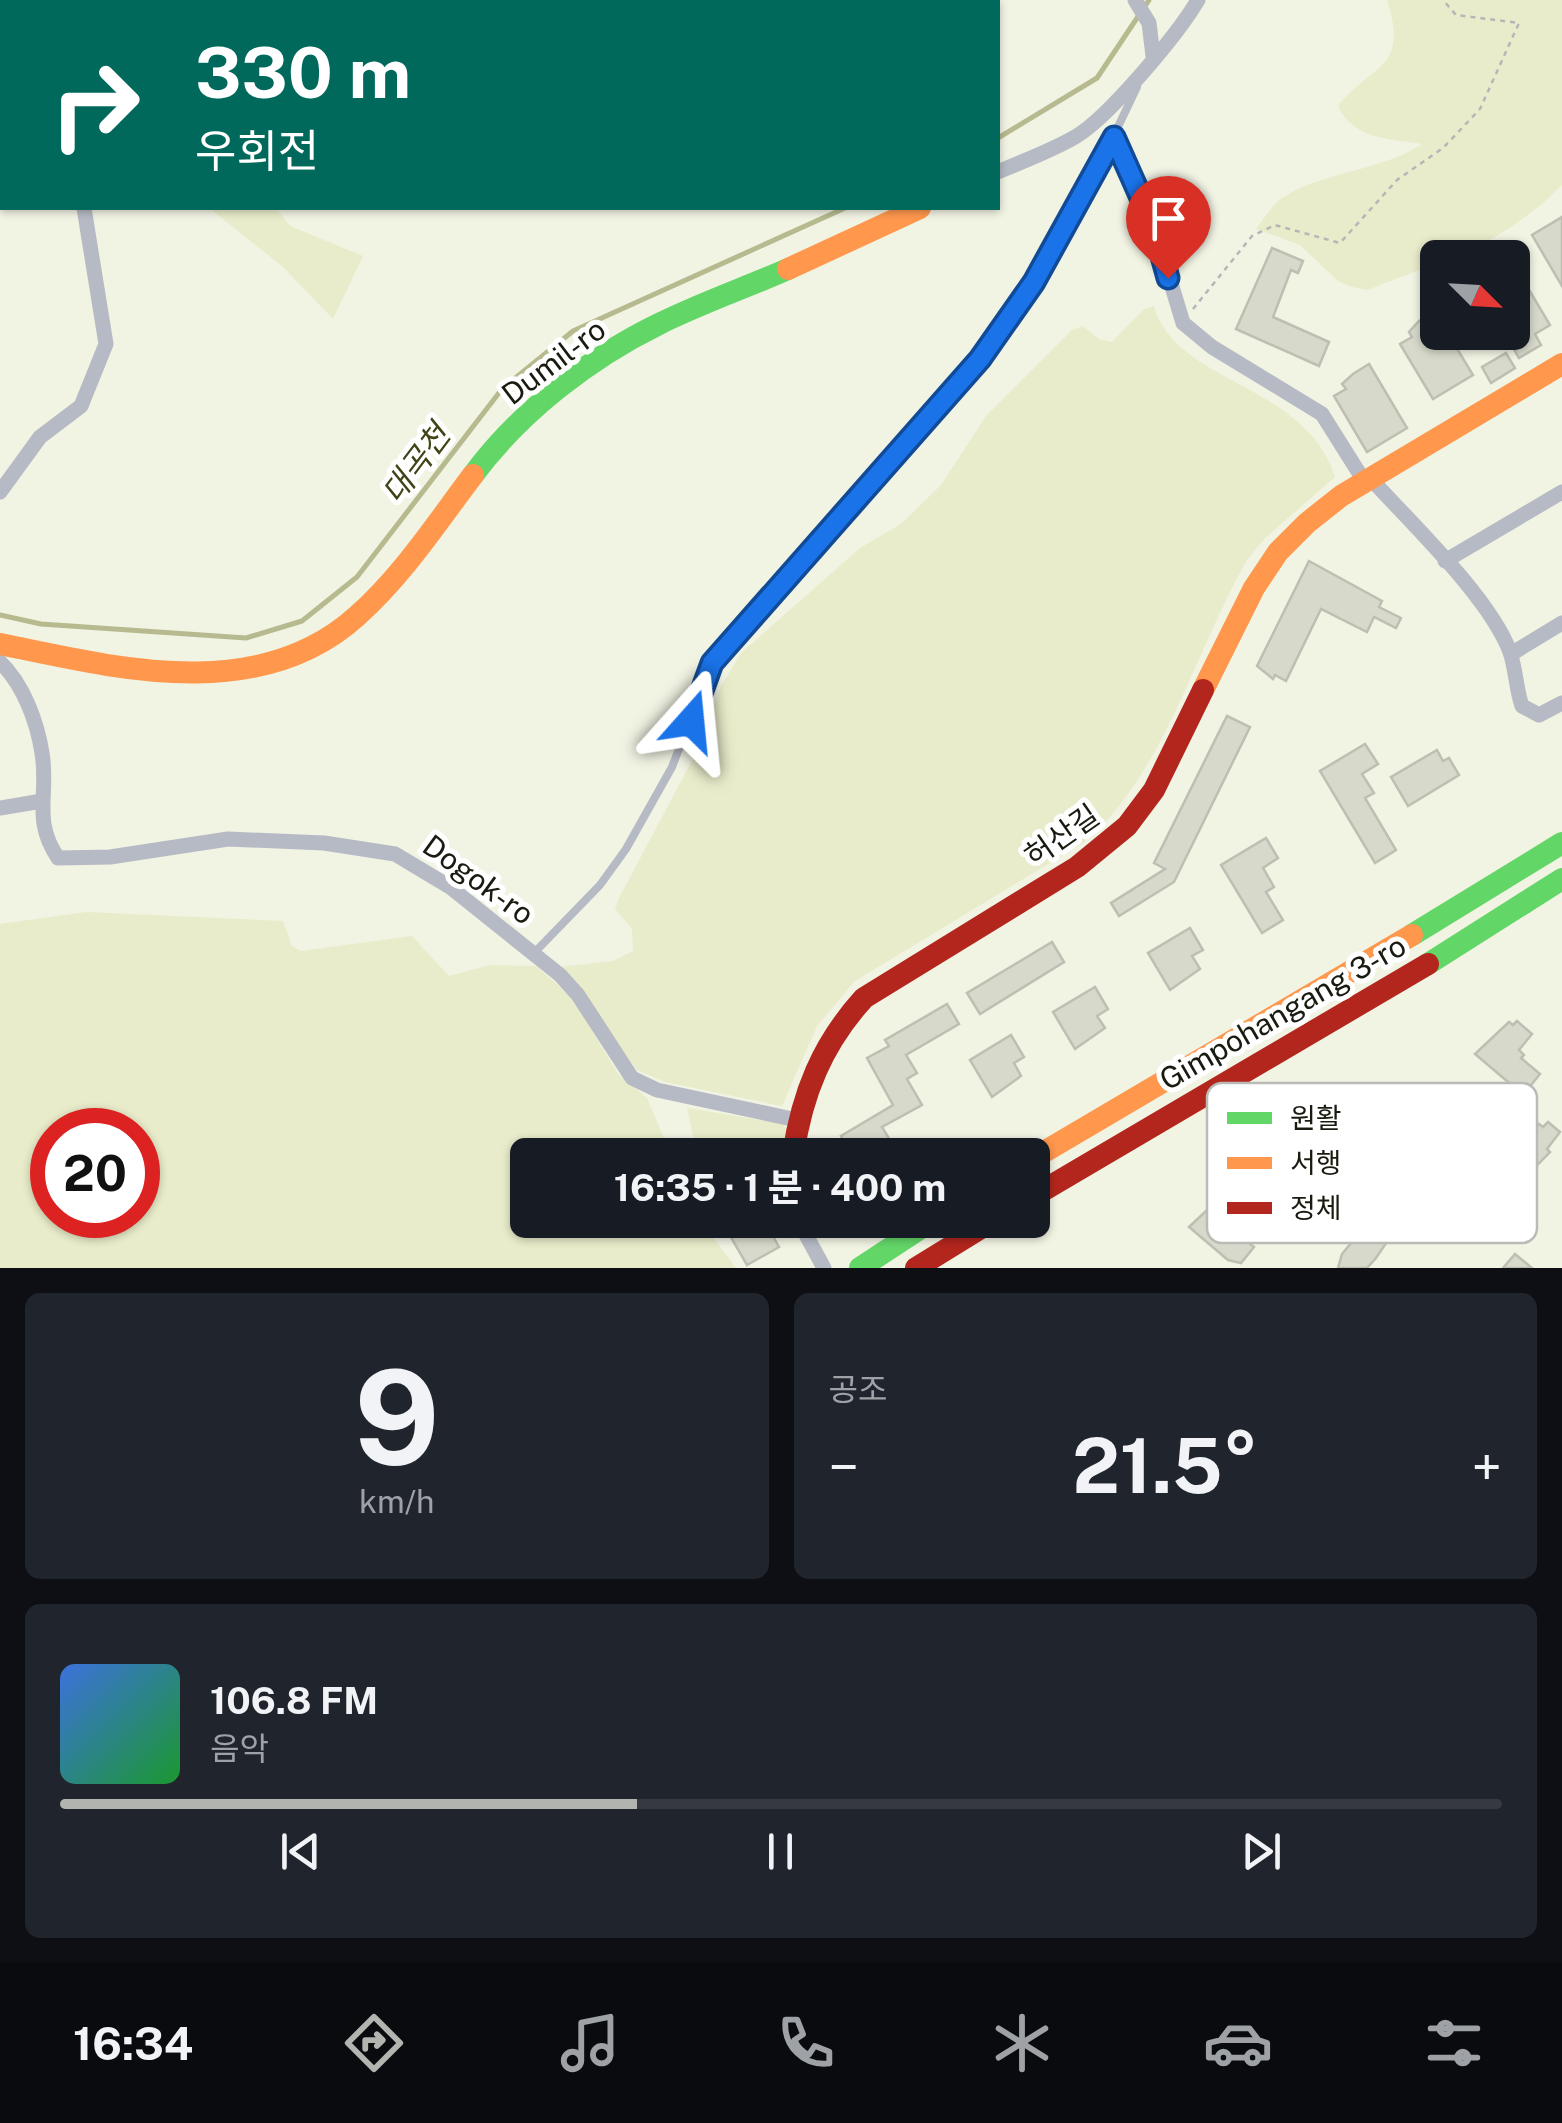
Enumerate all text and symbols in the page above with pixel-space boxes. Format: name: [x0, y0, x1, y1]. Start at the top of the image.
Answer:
text: 330 m: [195, 31, 411, 114]
icon: right: [30, 40, 160, 170]
text: 우회전: [195, 124, 319, 177]
pin: [1126, 176, 1211, 279]
icon: arrive: [1141, 191, 1196, 246]
north arrow: [1420, 240, 1530, 350]
map controls: [1420, 240, 1530, 350]
street label: Dumil-ro: [495, 311, 612, 412]
water label: 대곡천: [374, 414, 459, 510]
position arrow: [639, 669, 743, 773]
street label: 허산길: [1017, 797, 1106, 874]
street label: Dogok-ro: [416, 827, 541, 932]
street label: Gimpohangang 3-ro: [1153, 927, 1412, 1097]
legend: [1207, 1083, 1537, 1243]
text: 원활: [1290, 1101, 1342, 1134]
speed limit sign: 20: [30, 1108, 160, 1238]
text: 서행: [1290, 1146, 1342, 1179]
text: 16:35 · 1 분 · 400 m: [614, 1165, 946, 1210]
text: 정체: [1290, 1191, 1342, 1224]
text: 9: [354, 1342, 440, 1494]
text: 공조: [829, 1371, 887, 1408]
text: 21.5°: [1072, 1422, 1258, 1510]
text: −: [829, 1435, 859, 1499]
text: +: [1472, 1435, 1502, 1499]
text: km/h: [359, 1483, 434, 1520]
text: 106.8 FM: [210, 1678, 378, 1723]
text: 음악: [210, 1730, 269, 1767]
icon: previous: [273, 1824, 328, 1879]
icon: pause: [753, 1824, 808, 1879]
icon: next: [1234, 1824, 1289, 1879]
icon: directions: [339, 2008, 409, 2078]
icon: music: [555, 2008, 625, 2078]
icon: phone: [771, 2008, 841, 2078]
icon: climate: [987, 2008, 1057, 2078]
icon: car: [1203, 2008, 1273, 2078]
icon: filters: [1419, 2008, 1489, 2078]
text: 16:34: [73, 2017, 193, 2070]

